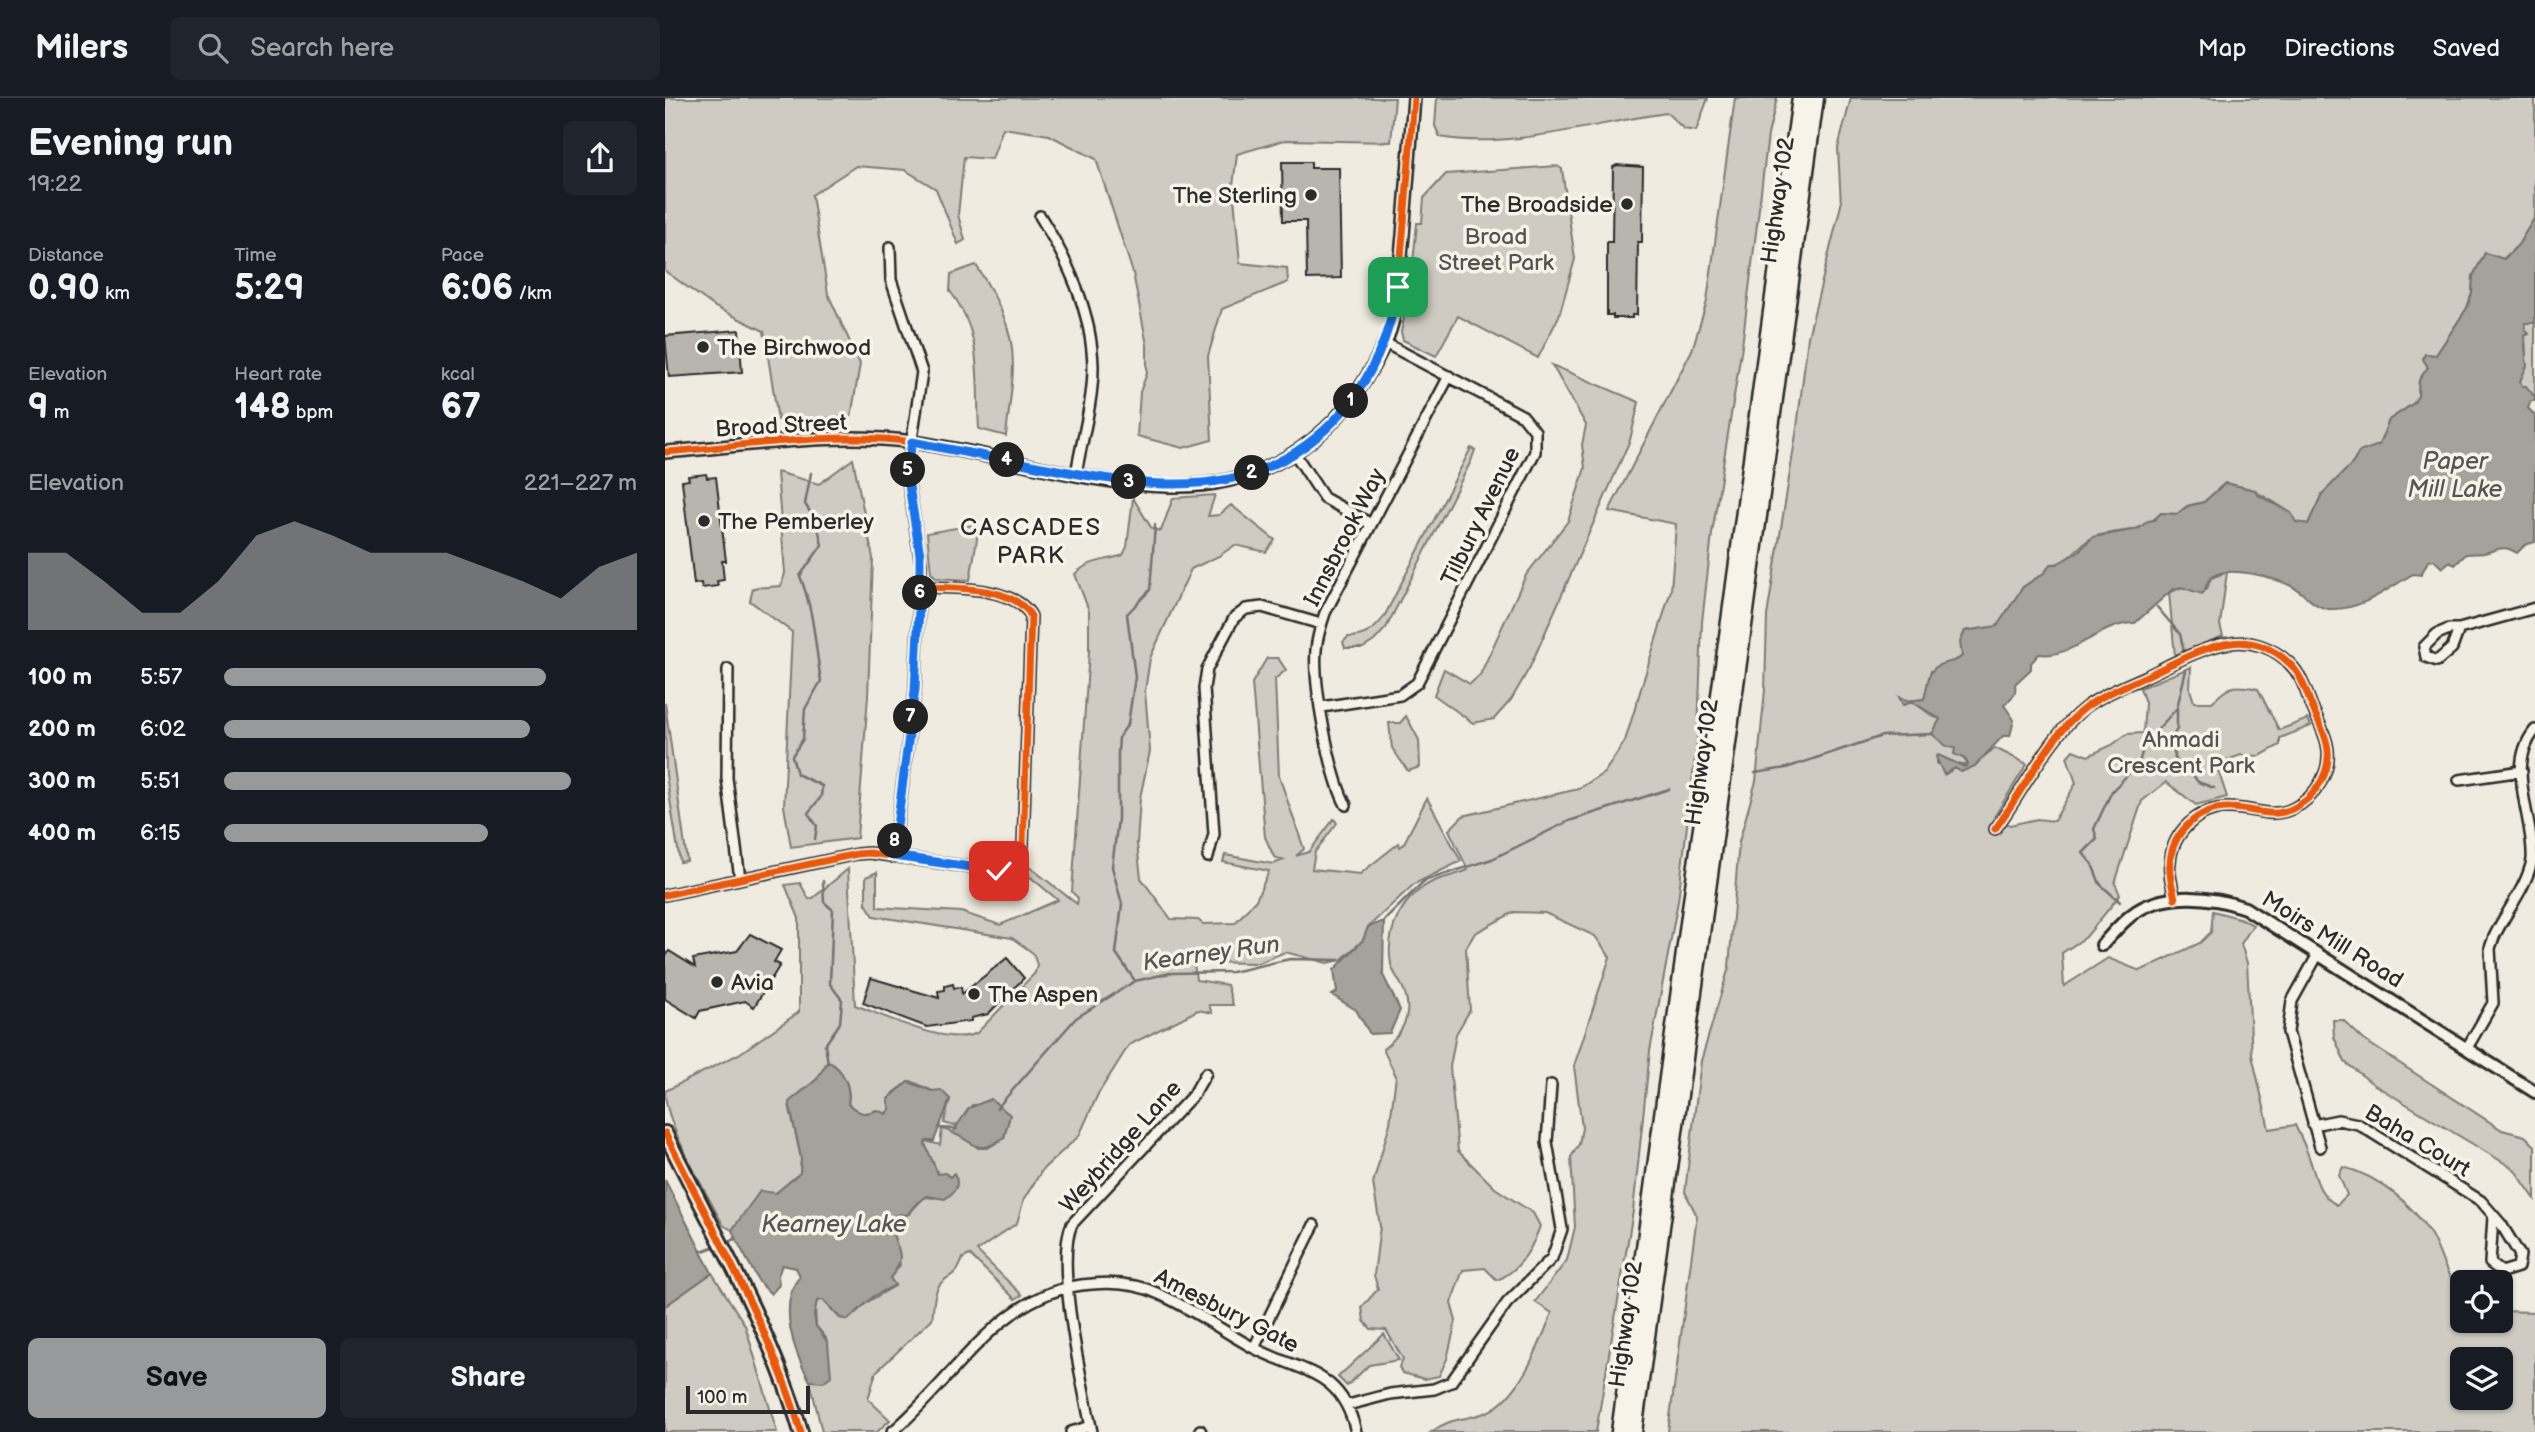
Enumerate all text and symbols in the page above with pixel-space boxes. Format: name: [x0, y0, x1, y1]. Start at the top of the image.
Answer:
search box: [170, 17, 660, 80]
text: Milers: [35, 28, 128, 68]
icon: search: [194, 29, 232, 67]
text: Search here: [250, 33, 394, 64]
text: Map: [2198, 34, 2246, 63]
text: Directions: [2284, 34, 2395, 63]
text: Saved: [2433, 34, 2500, 63]
text: Evening run: [28, 121, 233, 166]
button: share: [563, 121, 637, 195]
street label: Highway 102: [1755, 135, 1801, 265]
text: 19:22: [28, 170, 82, 198]
place label: The Sterling: [1173, 182, 1297, 210]
marker: The Sterling: [1303, 187, 1319, 203]
place label: The Broadside: [1461, 191, 1613, 219]
marker: The Broadside: [1619, 196, 1635, 212]
park label: Broad Street Park: [1438, 223, 1554, 277]
text: Distance: [28, 244, 104, 267]
text: Time: [234, 244, 276, 267]
text: Pace: [441, 244, 484, 267]
pin: [1368, 257, 1428, 317]
text: 0.90: [28, 267, 100, 310]
text: 5:29: [234, 267, 304, 310]
text: 6:06: [441, 267, 513, 310]
icon: arrive: [1379, 268, 1417, 306]
text: km: [100, 282, 130, 305]
text: /km: [513, 282, 552, 305]
place label: The Birchwood: [717, 334, 871, 362]
marker: The Birchwood: [695, 339, 711, 355]
text: Elevation: [28, 363, 107, 386]
text: Heart rate: [234, 363, 322, 386]
text: kcal: [441, 363, 475, 386]
pin: 1: [1333, 384, 1369, 418]
text: 9: [28, 386, 49, 429]
text: 148: [234, 386, 291, 429]
text: 67: [441, 386, 481, 429]
text: 1: [1347, 389, 1355, 412]
text: m: [49, 401, 69, 424]
text: bpm: [291, 401, 333, 424]
street label: Broad Street: [715, 409, 848, 443]
pin: 4: [989, 442, 1025, 478]
street label: Tilbury Avenue: [1435, 443, 1527, 590]
water label: Paper Mill Lake: [2407, 447, 2503, 504]
text: 4: [1001, 448, 1012, 471]
pin: 5: [891, 452, 925, 488]
pin: 2: [1235, 456, 1269, 490]
text: 5: [902, 458, 913, 481]
text: 2: [1246, 461, 1257, 484]
street label: Innsbrook Way: [1298, 463, 1392, 611]
pin: 3: [1112, 464, 1147, 500]
text: Elevation: [28, 469, 124, 497]
text: 221–227 m: [524, 469, 637, 497]
text: 3: [1123, 470, 1134, 493]
place label: The Pemberley: [718, 508, 874, 536]
marker: The Pemberley: [696, 513, 712, 529]
district label: CASCADES PARK: [960, 513, 1102, 570]
pin: 6: [903, 575, 937, 610]
text: 6: [914, 581, 925, 604]
text: 100 m: [28, 663, 92, 691]
text: 5:57: [140, 663, 182, 691]
street label: Highway 102: [1679, 697, 1725, 827]
pin: 7: [894, 700, 929, 734]
text: 7: [905, 705, 916, 728]
text: 200 m: [28, 715, 96, 743]
text: 6:02: [140, 715, 186, 743]
park label: Ahmadi Crescent Park: [2107, 726, 2255, 780]
text: 300 m: [28, 767, 96, 795]
text: 5:51: [140, 767, 180, 795]
text: 400 m: [28, 819, 96, 847]
text: 6:15: [140, 819, 181, 847]
pin: 8: [877, 824, 912, 858]
text: 8: [889, 829, 900, 852]
pin: [969, 841, 1029, 901]
icon: check: [980, 852, 1018, 890]
street label: Moirs Mill Road: [2257, 885, 2408, 995]
water label: Kearney Run: [1141, 930, 1281, 977]
place label: Avia: [731, 969, 774, 997]
marker: Avia: [709, 974, 725, 990]
place label: The Aspen: [988, 981, 1098, 1009]
marker: The Aspen: [966, 986, 982, 1002]
street label: Weybridge Lane: [1054, 1075, 1188, 1219]
street label: Baha Court: [2360, 1098, 2475, 1183]
water label: Kearney Lake: [761, 1210, 907, 1239]
street label: Highway 102: [1603, 1259, 1649, 1389]
street label: Amesbury Gate: [1150, 1262, 1304, 1359]
map controls: [2450, 1270, 2513, 1410]
button: locate: [2450, 1270, 2513, 1333]
button: Save: [28, 1338, 326, 1418]
button: Share: [340, 1338, 637, 1418]
button: layers: [2450, 1347, 2513, 1410]
scale bar: [686, 1383, 810, 1415]
text: 100 m: [697, 1386, 748, 1409]

